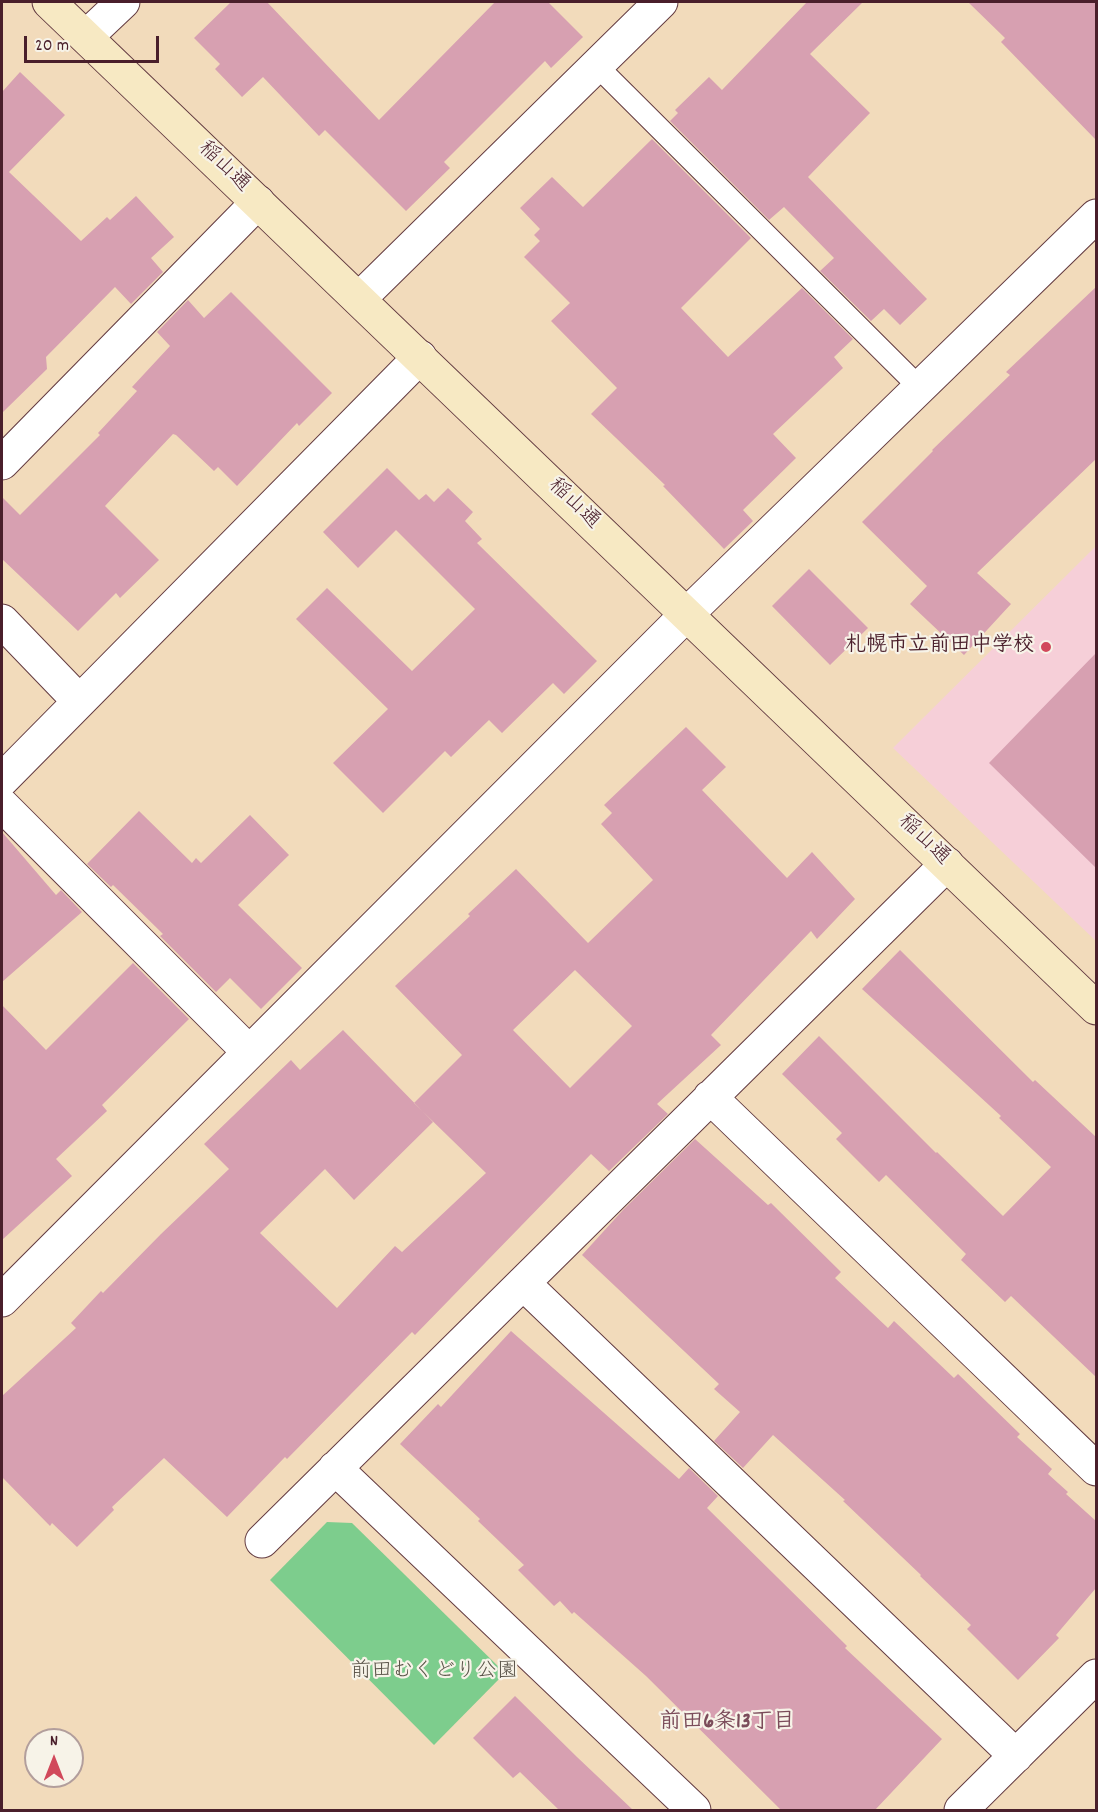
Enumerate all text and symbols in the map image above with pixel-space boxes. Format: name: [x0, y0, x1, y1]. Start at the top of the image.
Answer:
scale bar: [27, 24, 162, 62]
text: 20 m: [35, 34, 69, 59]
street label: 稲山通: [192, 137, 254, 199]
street label: 稲山通: [542, 474, 604, 536]
place label: 札幌市立前田中学校: [845, 634, 1034, 660]
marker: 札幌市立前田中学校: [1039, 640, 1053, 654]
street label: 稲山通: [892, 810, 954, 872]
park label: 前田むくどり公園: [350, 1660, 518, 1686]
district label: 前田6条13丁目: [659, 1711, 795, 1737]
north arrow: [24, 1728, 84, 1788]
text: N: [50, 1730, 58, 1753]

